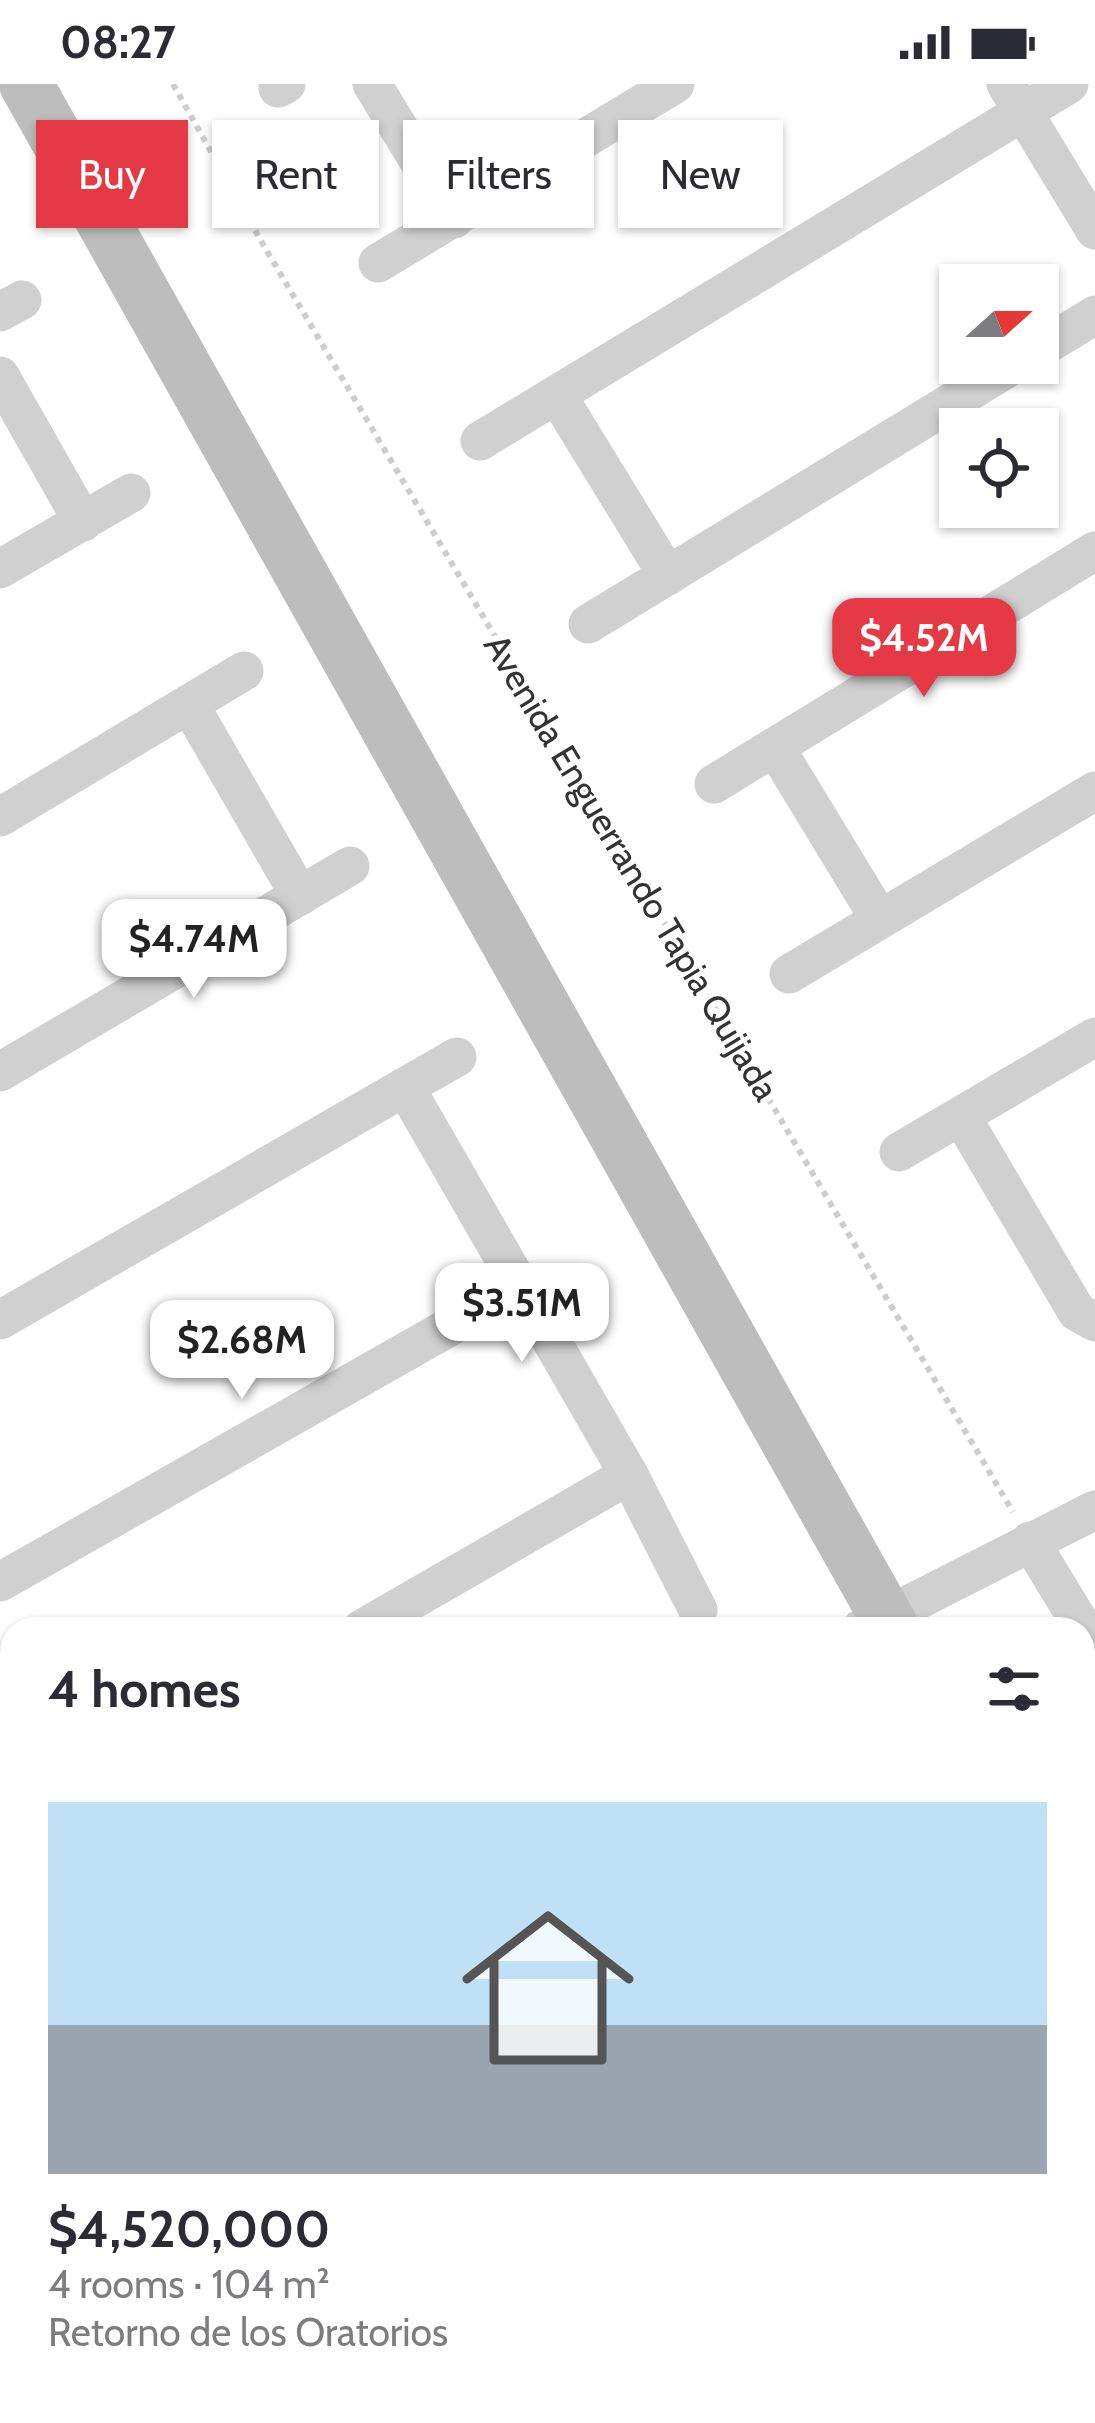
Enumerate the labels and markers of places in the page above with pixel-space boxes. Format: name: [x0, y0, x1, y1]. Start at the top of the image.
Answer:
pin: $4.52M: [826, 598, 1022, 700]
pin: $4.74M: [96, 899, 292, 1001]
pin: $3.51M: [424, 1263, 620, 1365]
pin: $2.68M: [144, 1300, 340, 1402]

